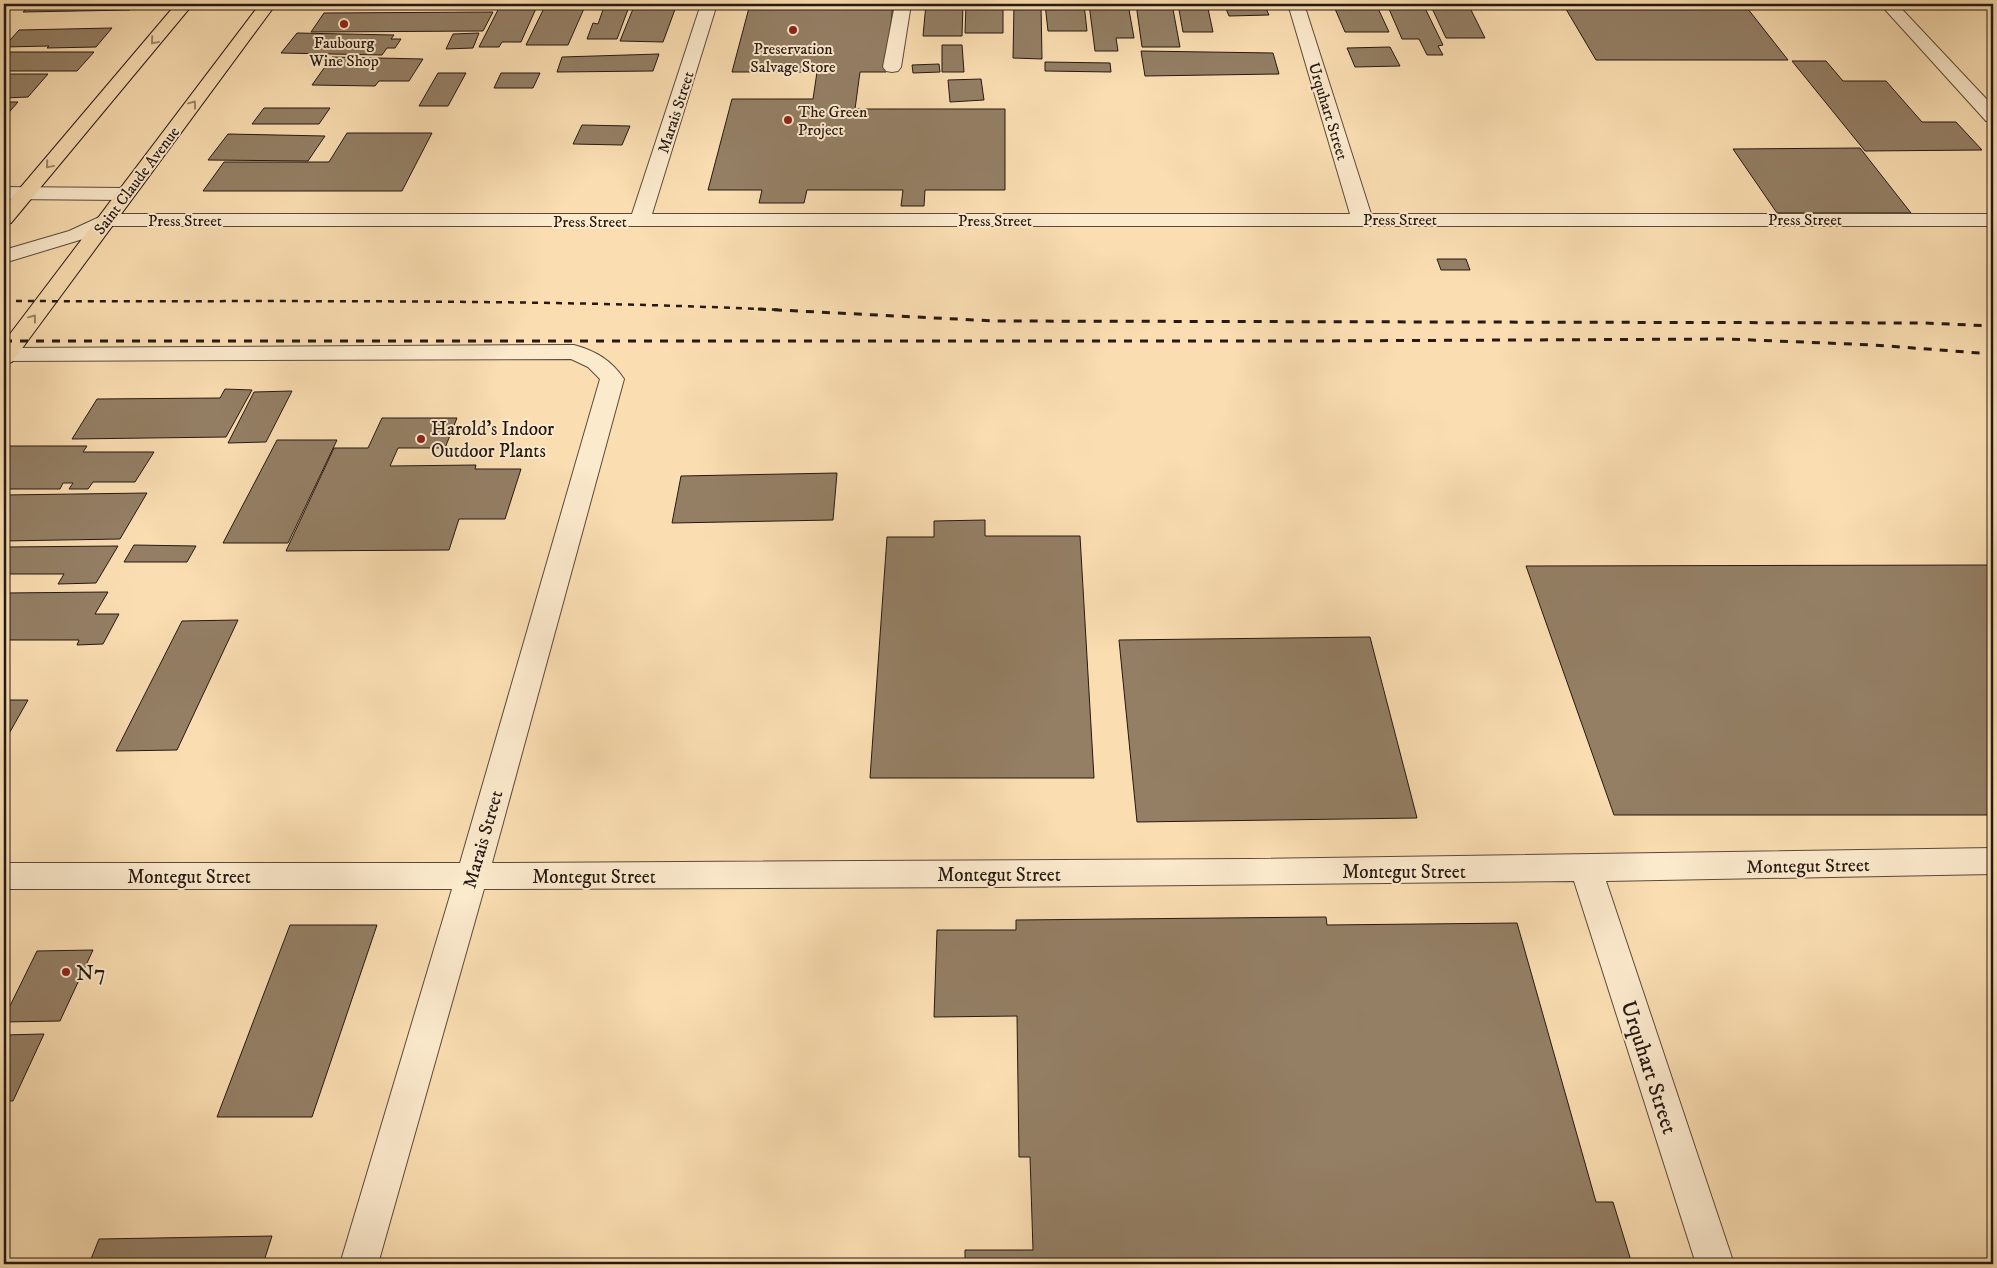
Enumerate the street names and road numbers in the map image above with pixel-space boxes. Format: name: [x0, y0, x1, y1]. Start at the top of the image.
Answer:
street label: Urquhart Street: [1304, 60, 1352, 163]
street label: Marais Street: [653, 69, 699, 156]
street label: Saint Claude Avenue: [90, 122, 184, 239]
street label: Press Street: [1363, 210, 1437, 230]
street label: Press Street: [1768, 210, 1842, 230]
street label: Press Street: [148, 211, 222, 231]
street label: Press Street: [958, 211, 1032, 231]
street label: Press Street: [553, 212, 627, 232]
street label: Marais Street: [458, 788, 508, 891]
street label: Montegut Street: [1746, 854, 1870, 879]
street label: Montegut Street: [1342, 861, 1466, 884]
street label: Montegut Street: [937, 864, 1061, 887]
street label: Montegut Street: [127, 866, 251, 889]
street label: Montegut Street: [532, 866, 656, 889]
street label: Urquhart Street: [1614, 997, 1683, 1138]

